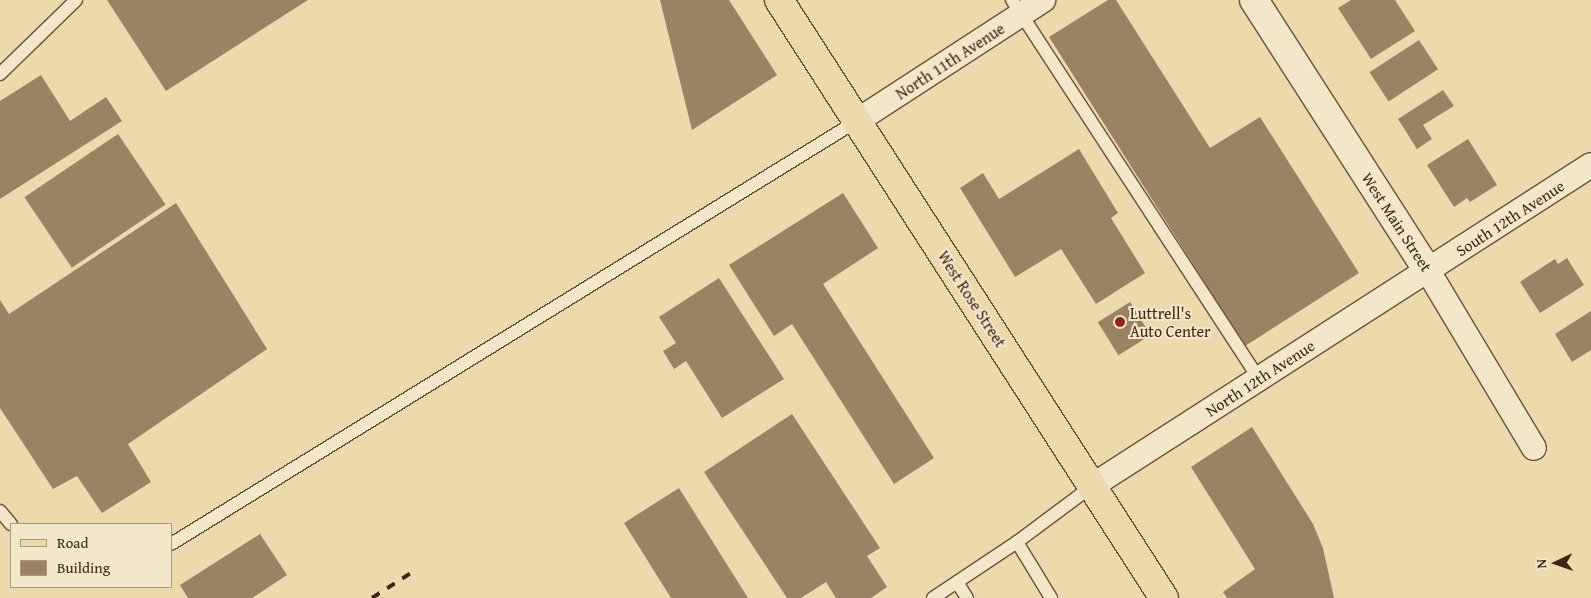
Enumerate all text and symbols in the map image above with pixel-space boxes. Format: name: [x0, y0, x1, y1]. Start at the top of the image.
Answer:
street label: North 11th Avenue: [892, 19, 1008, 103]
street label: West Main Street: [1358, 169, 1436, 275]
street label: South 12th Avenue: [1452, 176, 1568, 260]
street label: West Rose Street: [934, 247, 1010, 351]
place label: Luttrell's Auto Center: [1130, 303, 1211, 341]
marker: Luttrell's Auto Center: [1114, 316, 1126, 328]
street label: North 12th Avenue: [1202, 336, 1318, 420]
legend: [10, 523, 172, 588]
text: Road: [57, 532, 88, 553]
north arrow: [1531, 538, 1581, 588]
text: Building: [57, 557, 110, 578]
text: N: [1531, 559, 1551, 569]

